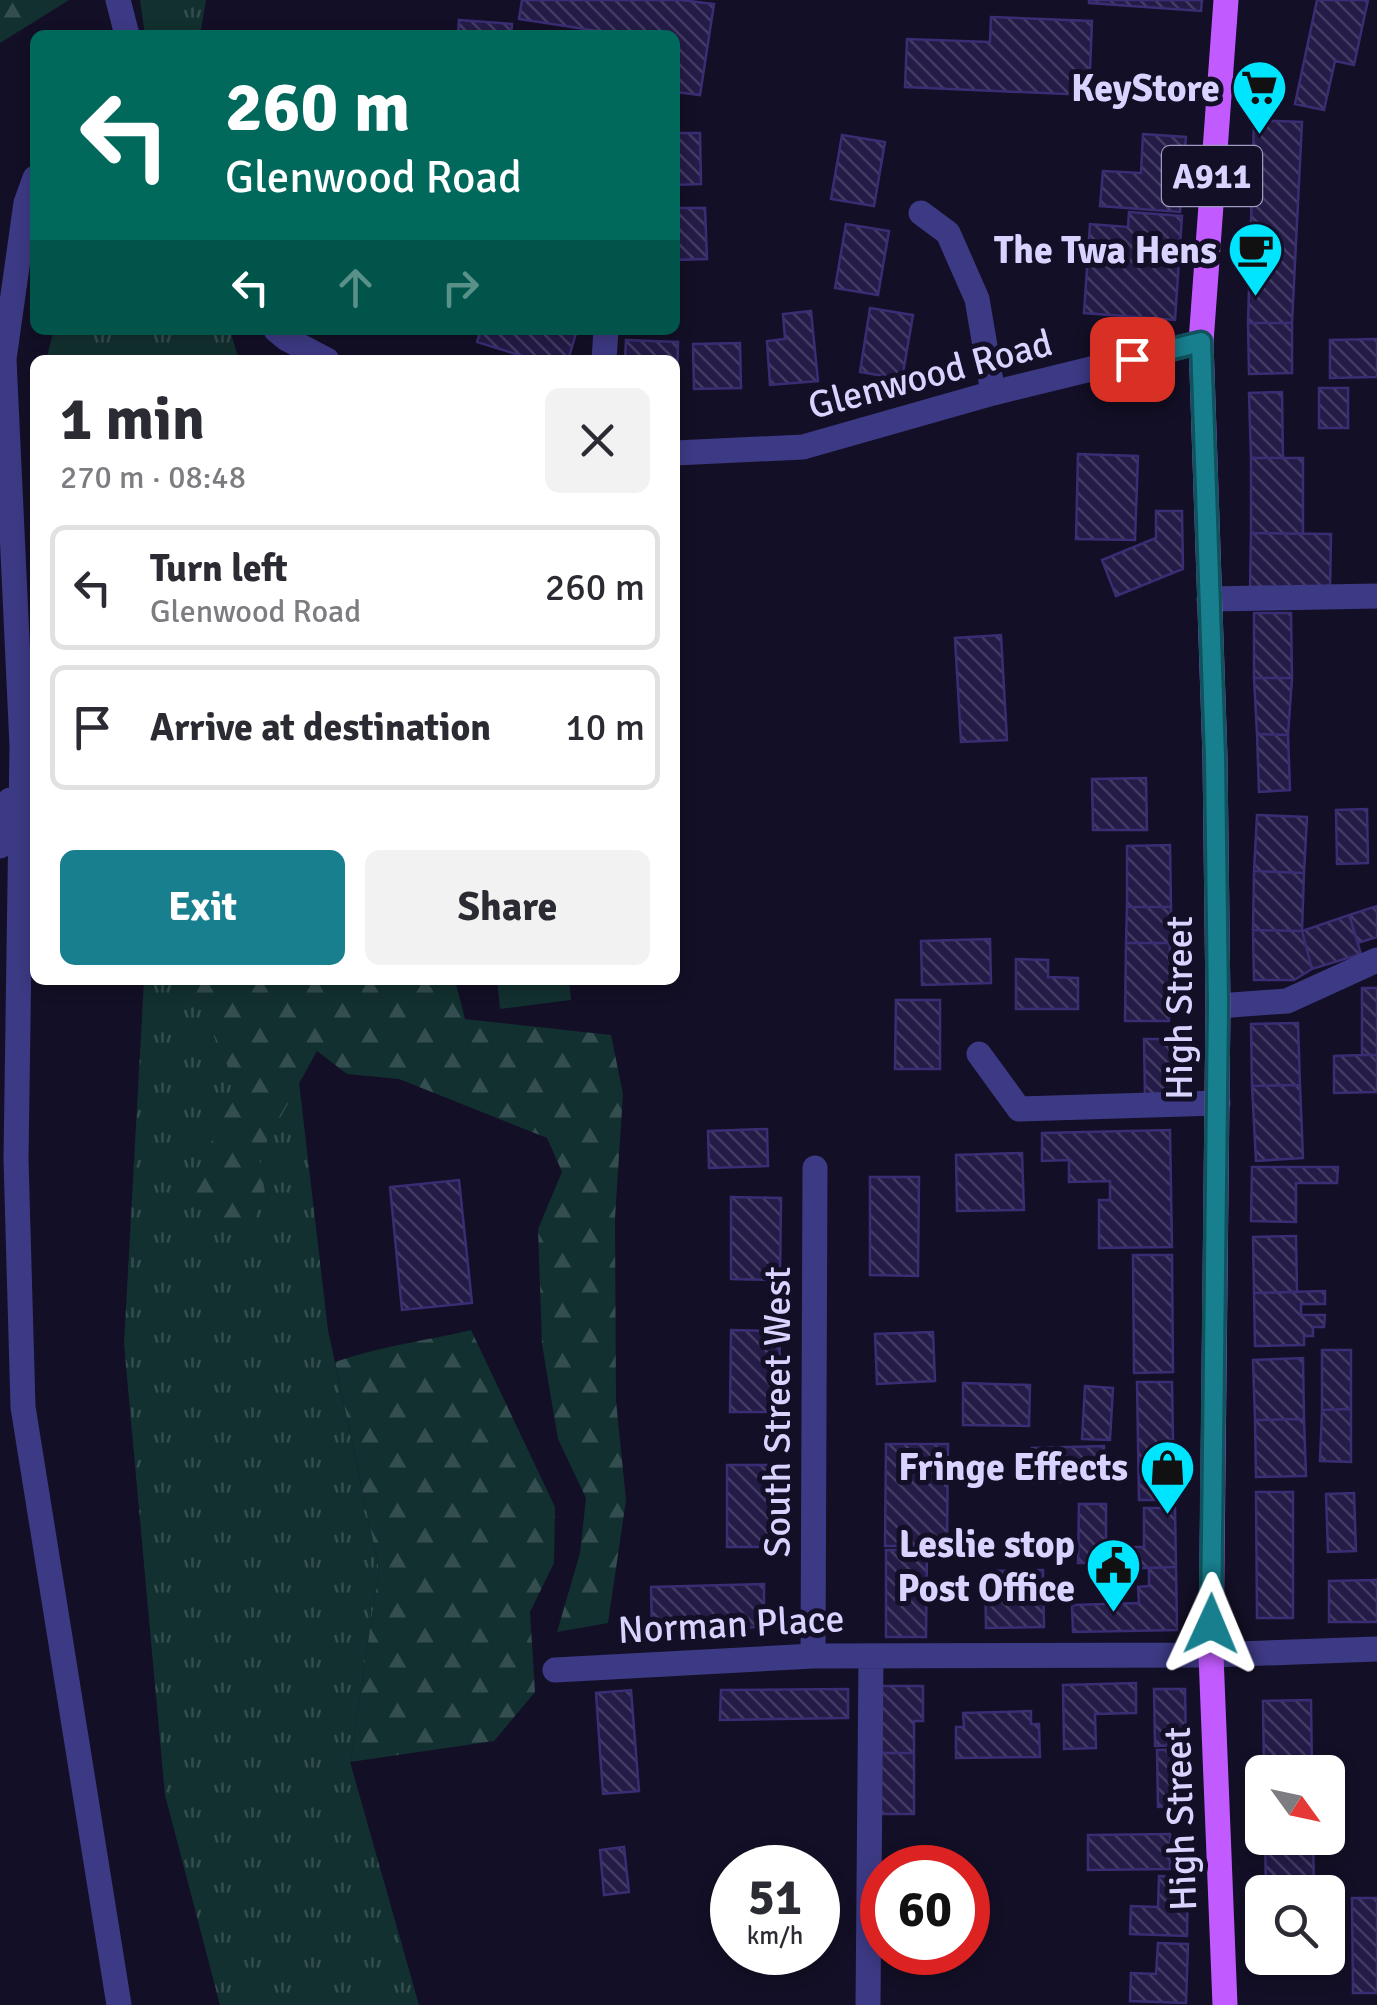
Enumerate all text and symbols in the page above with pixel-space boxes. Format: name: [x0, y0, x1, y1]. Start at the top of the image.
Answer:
supermarket icon: KeyStore: [1229, 58, 1289, 137]
text: 260 m: [225, 64, 410, 150]
place label: KeyStore: [1071, 65, 1220, 112]
icon: left: [60, 70, 190, 200]
road number: A911: [1162, 146, 1262, 206]
text: Glenwood Road: [225, 150, 522, 205]
cafe icon: The Twa Hens: [1226, 220, 1286, 299]
place label: The Twa Hens: [994, 227, 1217, 274]
icon: left: [223, 260, 278, 315]
icon: ahead: [328, 260, 383, 315]
icon: right: [433, 260, 488, 315]
pin: [1090, 317, 1175, 402]
street label: Glenwood Road: [803, 319, 1057, 430]
icon: arrive: [1105, 332, 1160, 387]
text: 1 min: [60, 383, 205, 457]
button: close: [545, 388, 650, 493]
text: 270 m · 08:48: [60, 458, 246, 497]
text: Turn left: [150, 545, 288, 592]
icon: left: [65, 560, 120, 615]
text: 260 m: [545, 564, 645, 611]
text: Glenwood Road: [150, 592, 361, 631]
icon: arrive: [65, 700, 120, 755]
text: Arrive at destination: [150, 704, 491, 751]
text: 10 m: [565, 704, 645, 751]
button: Exit: [60, 850, 345, 965]
button: Share: [365, 850, 650, 965]
street label: High Street: [1156, 916, 1203, 1100]
street label: South Street West: [754, 1266, 801, 1558]
shop icon: Fringe Effects: [1137, 1437, 1197, 1516]
place label: Fringe Effects: [898, 1444, 1128, 1491]
place label: Leslie stop Post Office: [897, 1521, 1075, 1612]
public building icon: Leslie stop Post Office: [1084, 1536, 1144, 1615]
position arrow: [1159, 1572, 1263, 1676]
street label: Norman Place: [617, 1595, 846, 1654]
street label: High Street: [1154, 1726, 1207, 1912]
north arrow: [1245, 1755, 1345, 1855]
map controls: [1245, 1755, 1345, 1975]
speed limit sign: 60: [860, 1845, 990, 1975]
text: 51: [748, 1867, 802, 1929]
button: search: [1245, 1875, 1345, 1975]
text: km/h: [747, 1920, 803, 1951]

